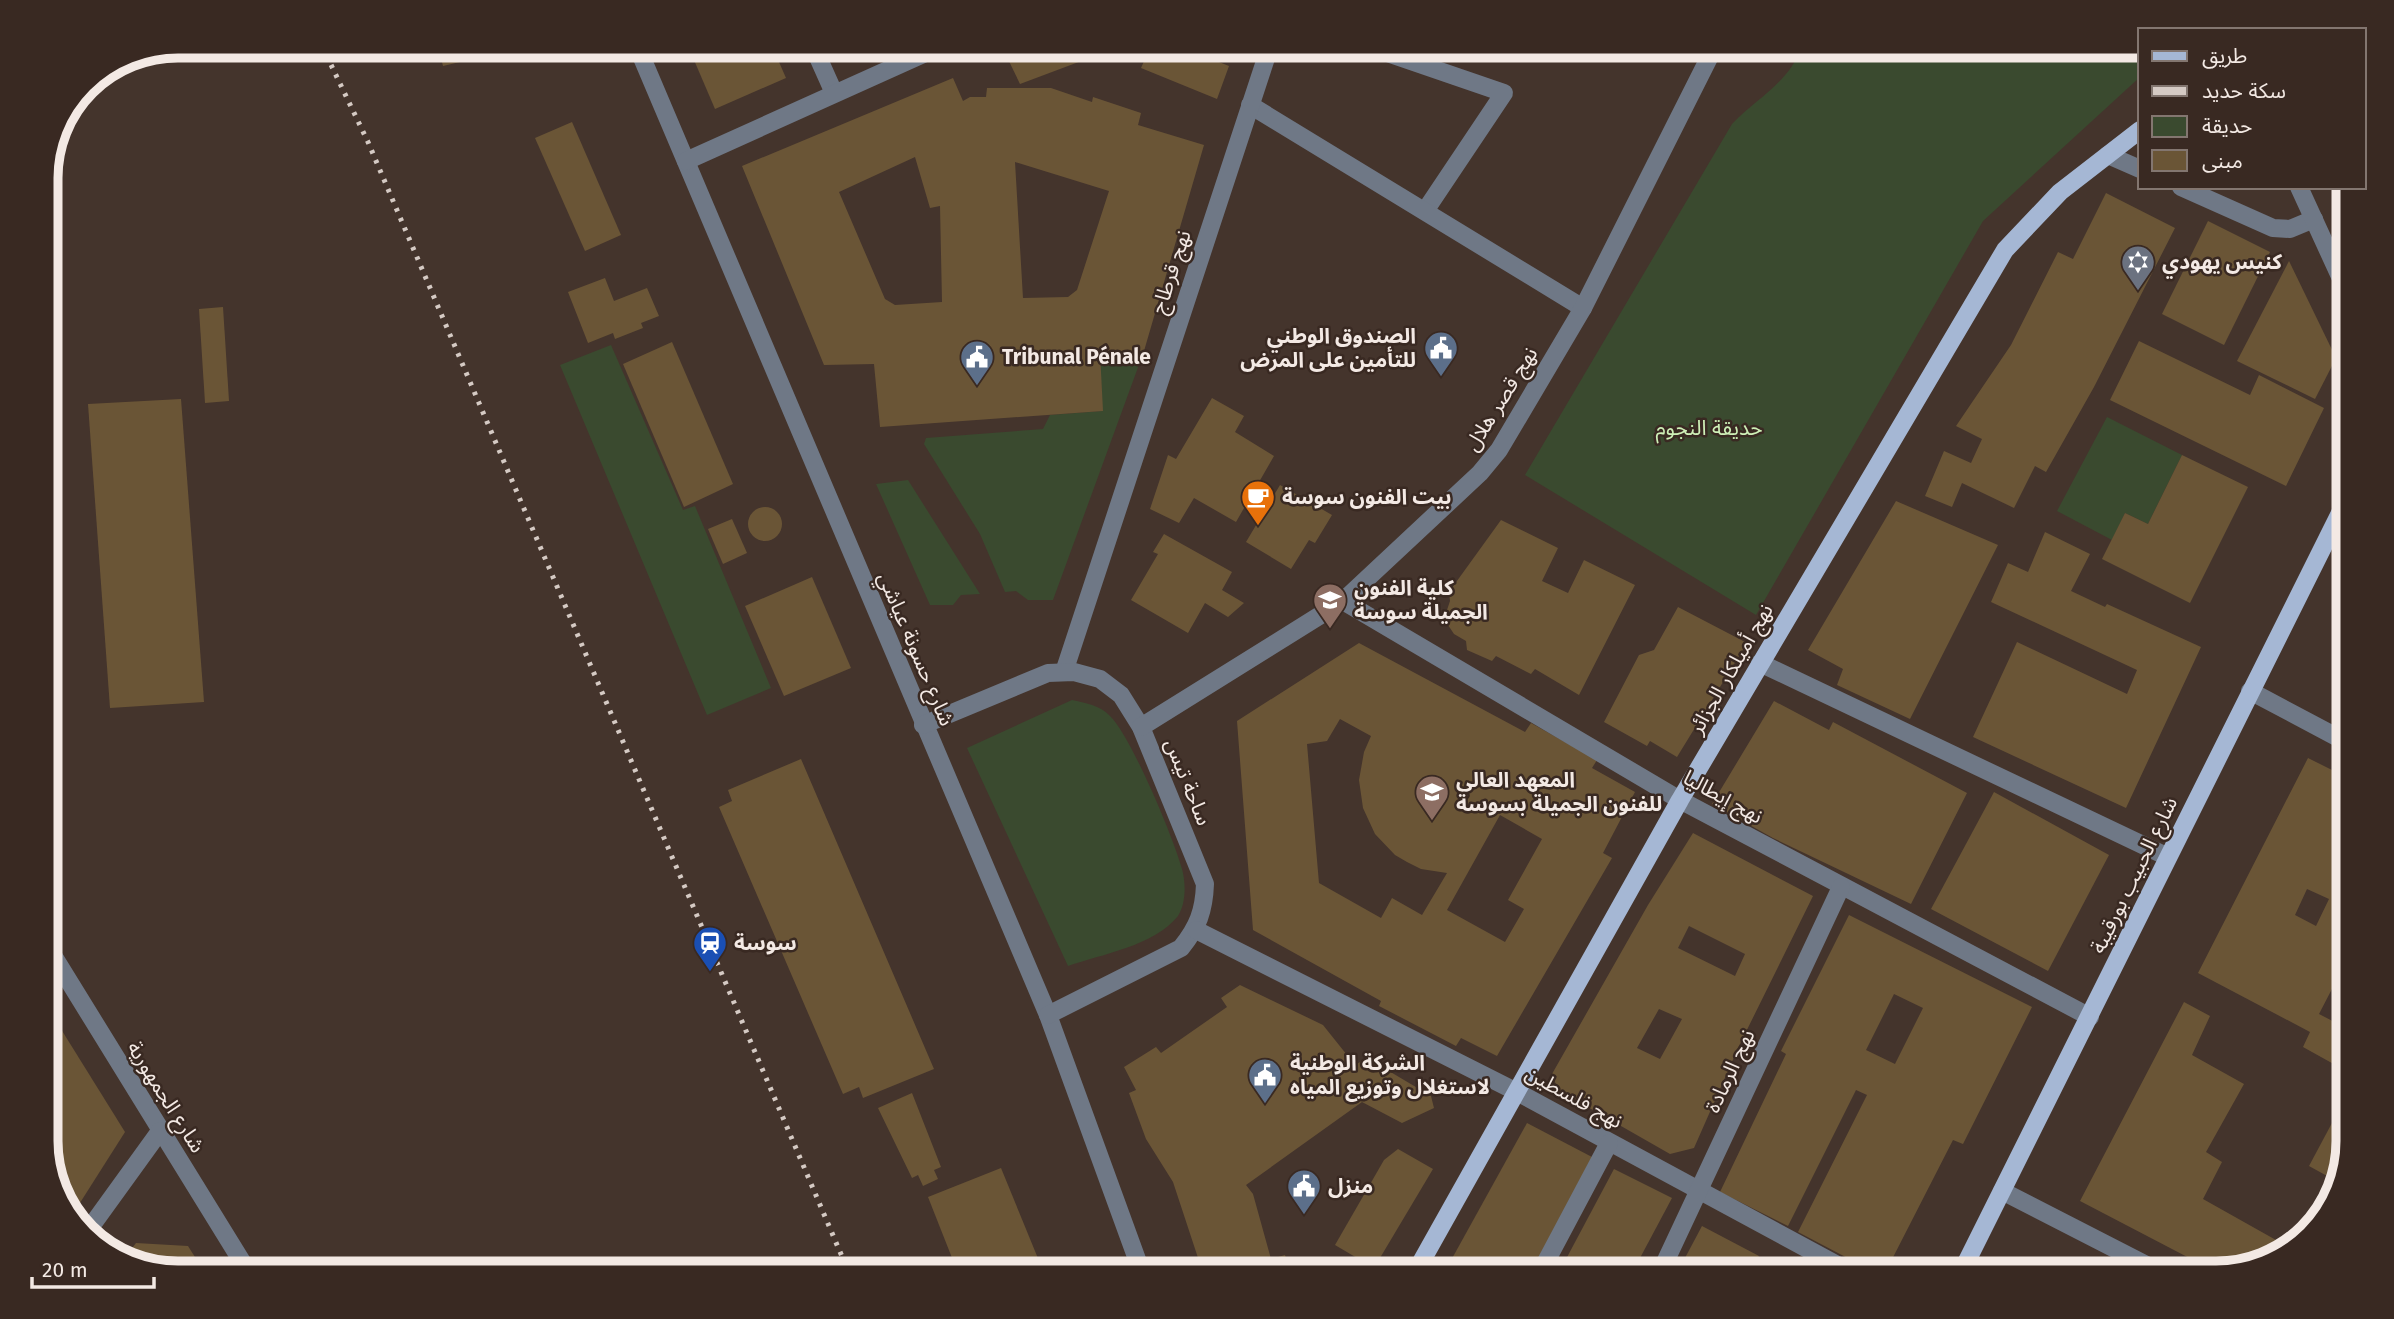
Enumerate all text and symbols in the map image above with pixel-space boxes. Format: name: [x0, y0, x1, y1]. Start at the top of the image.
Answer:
legend: [2138, 28, 2366, 189]
text: طريق: [2202, 43, 2247, 69]
text: سكة حديد: [2202, 78, 2286, 104]
text: حديقة: [2202, 113, 2252, 139]
text: مبنى: [2202, 148, 2243, 174]
street label: نهج قرطاج: [1145, 227, 1199, 318]
synagogue icon: كنيس يهودي: [2119, 243, 2157, 292]
place label: كنيس يهودي: [2162, 249, 2282, 279]
place label: الصندوق الوطني للتأمين على المرض: [1240, 323, 1416, 373]
public building icon: الصندوق الوطني للتأمين على المرض: [1422, 329, 1460, 378]
public building icon: Tribunal Pénale: [958, 338, 996, 387]
street label: نهج قصر هلال: [1459, 342, 1545, 457]
place label: Tribunal Pénale: [1002, 344, 1151, 370]
park label: حديقة النجوم: [1655, 415, 1763, 444]
cafe icon: بيت الفنون سوسة: [1239, 478, 1277, 527]
place label: بيت الفنون سوسة: [1282, 484, 1451, 510]
street label: شارع حسونة عياشي: [869, 568, 960, 731]
place label: كلية الفنون الجميلة سوسة: [1354, 575, 1488, 625]
school or university icon: كلية الفنون الجميلة سوسة: [1311, 581, 1349, 630]
street label: نهج أميلكار الجزائر: [1683, 599, 1781, 741]
street label: ساحة تيس: [1159, 735, 1217, 829]
street label: نهج إيطاليا: [1678, 765, 1767, 831]
place label: المعهد العالي للفنون الجميلة بسوسة: [1456, 767, 1662, 817]
school or university icon: المعهد العالي للفنون الجميلة بسوسة: [1413, 773, 1451, 822]
street label: شارع الحبيب بورقيبة: [2085, 792, 2185, 958]
station icon: سوسة: [691, 924, 729, 973]
place label: سوسة: [734, 930, 797, 956]
street label: نهج الرمادة: [1699, 1025, 1762, 1118]
street label: شارع الجمهورية: [120, 1036, 211, 1159]
place label: الشركة الوطنية لاستغلال وتوزيع المياه: [1290, 1050, 1490, 1102]
public building icon: الشركة الوطنية لاستغلال وتوزيع المياه: [1246, 1056, 1284, 1105]
street label: نهج فلسطين: [1520, 1060, 1627, 1136]
public building icon: منزل: [1285, 1167, 1323, 1216]
place label: منزل: [1328, 1173, 1373, 1199]
scale bar: [32, 1246, 154, 1290]
text: 20 m: [42, 1257, 88, 1283]

